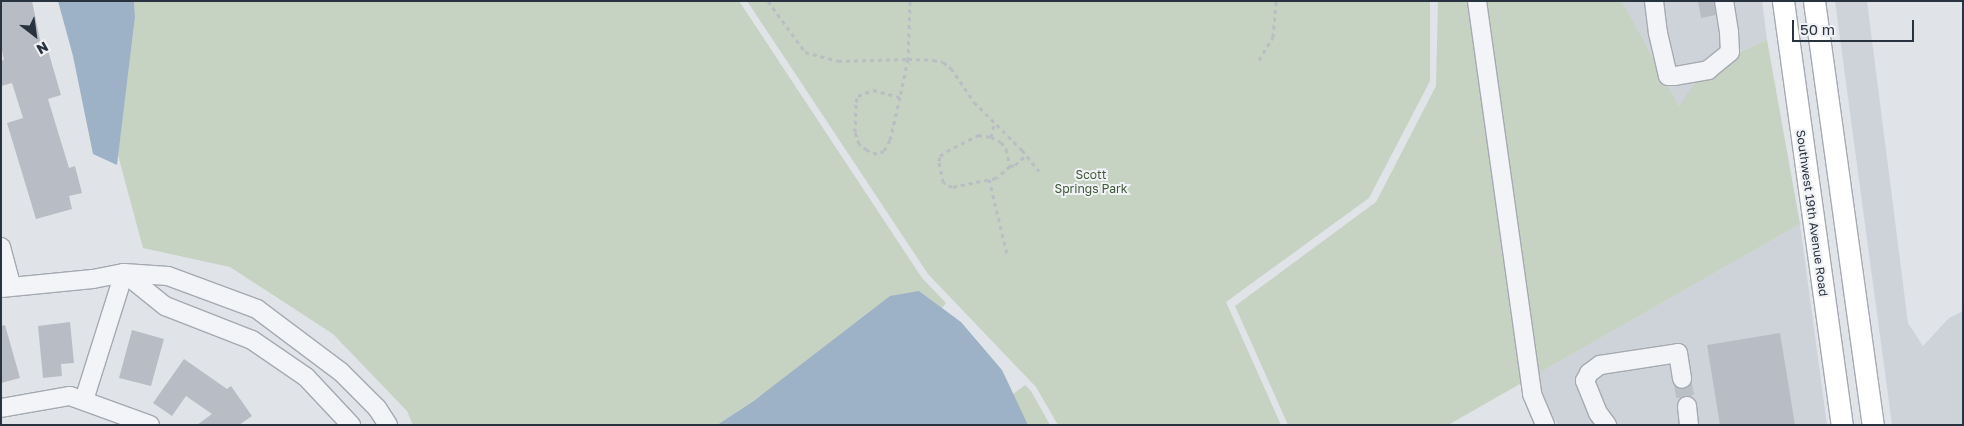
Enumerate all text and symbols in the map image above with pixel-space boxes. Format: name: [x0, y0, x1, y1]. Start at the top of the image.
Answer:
north arrow: [10, 10, 60, 60]
scale bar: [1794, 10, 1916, 42]
text: 50 m: [1800, 20, 1835, 38]
text: N: [34, 38, 52, 58]
street label: Southwest 19th Avenue Road: [1793, 129, 1831, 297]
park label: Scott Springs Park: [1054, 168, 1128, 196]

